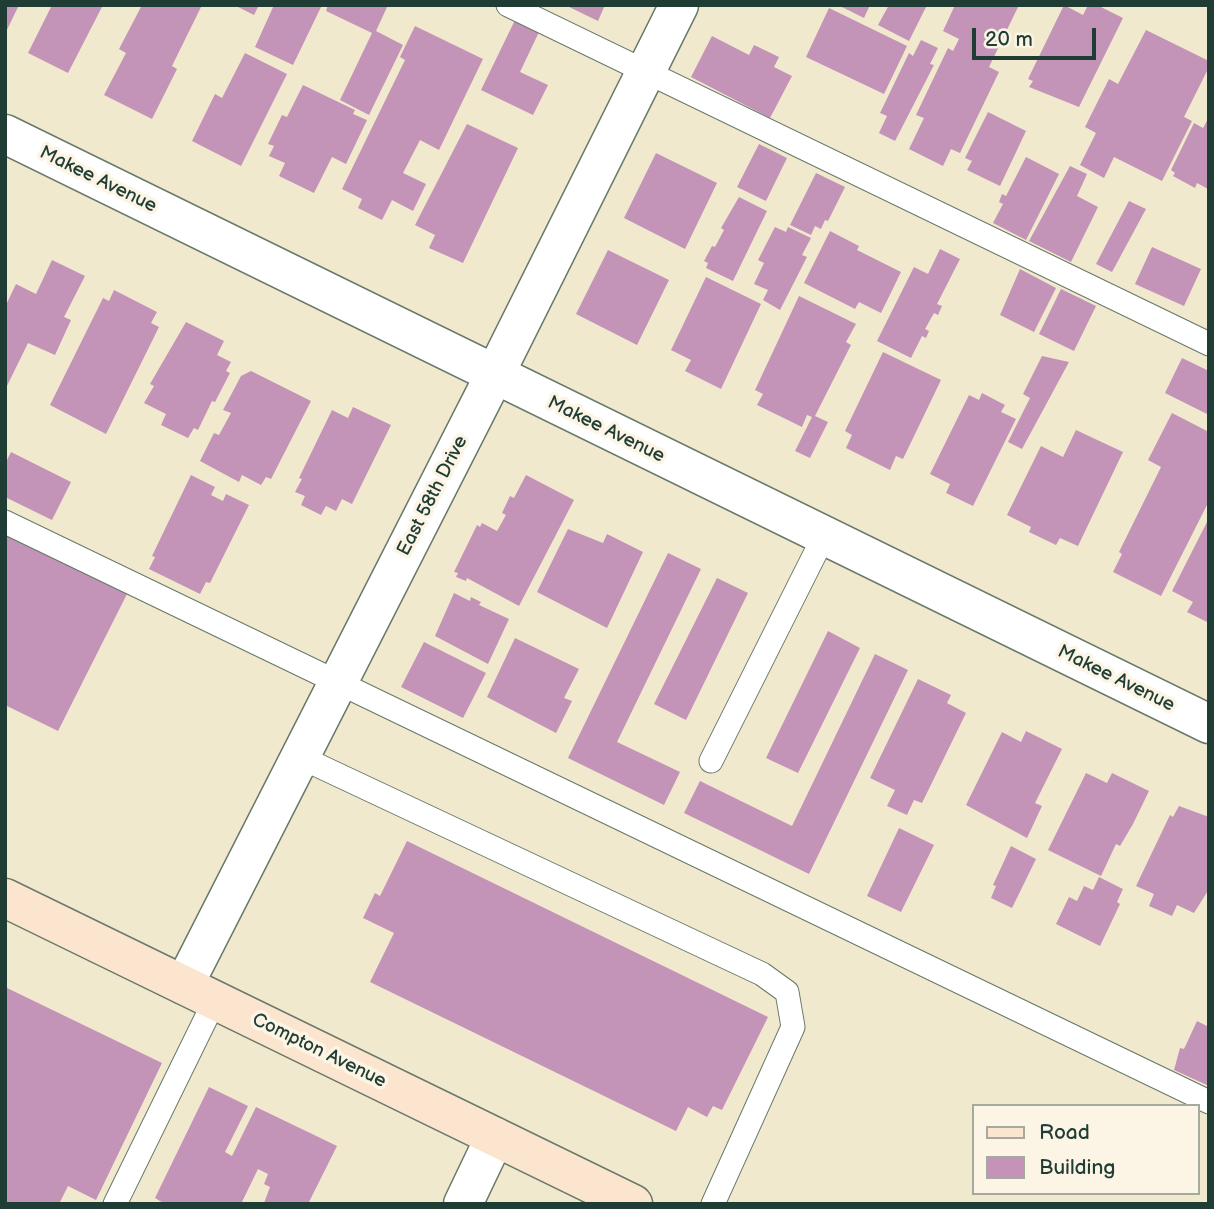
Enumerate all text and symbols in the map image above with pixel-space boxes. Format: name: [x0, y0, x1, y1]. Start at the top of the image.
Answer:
scale bar: [976, 14, 1100, 58]
text: 20 m: [985, 27, 1033, 52]
street label: Makee Avenue: [36, 142, 160, 218]
street label: Makee Avenue: [544, 392, 668, 468]
street label: East 58th Drive: [393, 432, 473, 560]
street label: Makee Avenue: [1054, 641, 1178, 717]
street label: Compton Avenue: [248, 1009, 390, 1093]
legend: [972, 1104, 1200, 1195]
text: Road: [1039, 1120, 1090, 1145]
text: Building: [1039, 1155, 1115, 1180]

